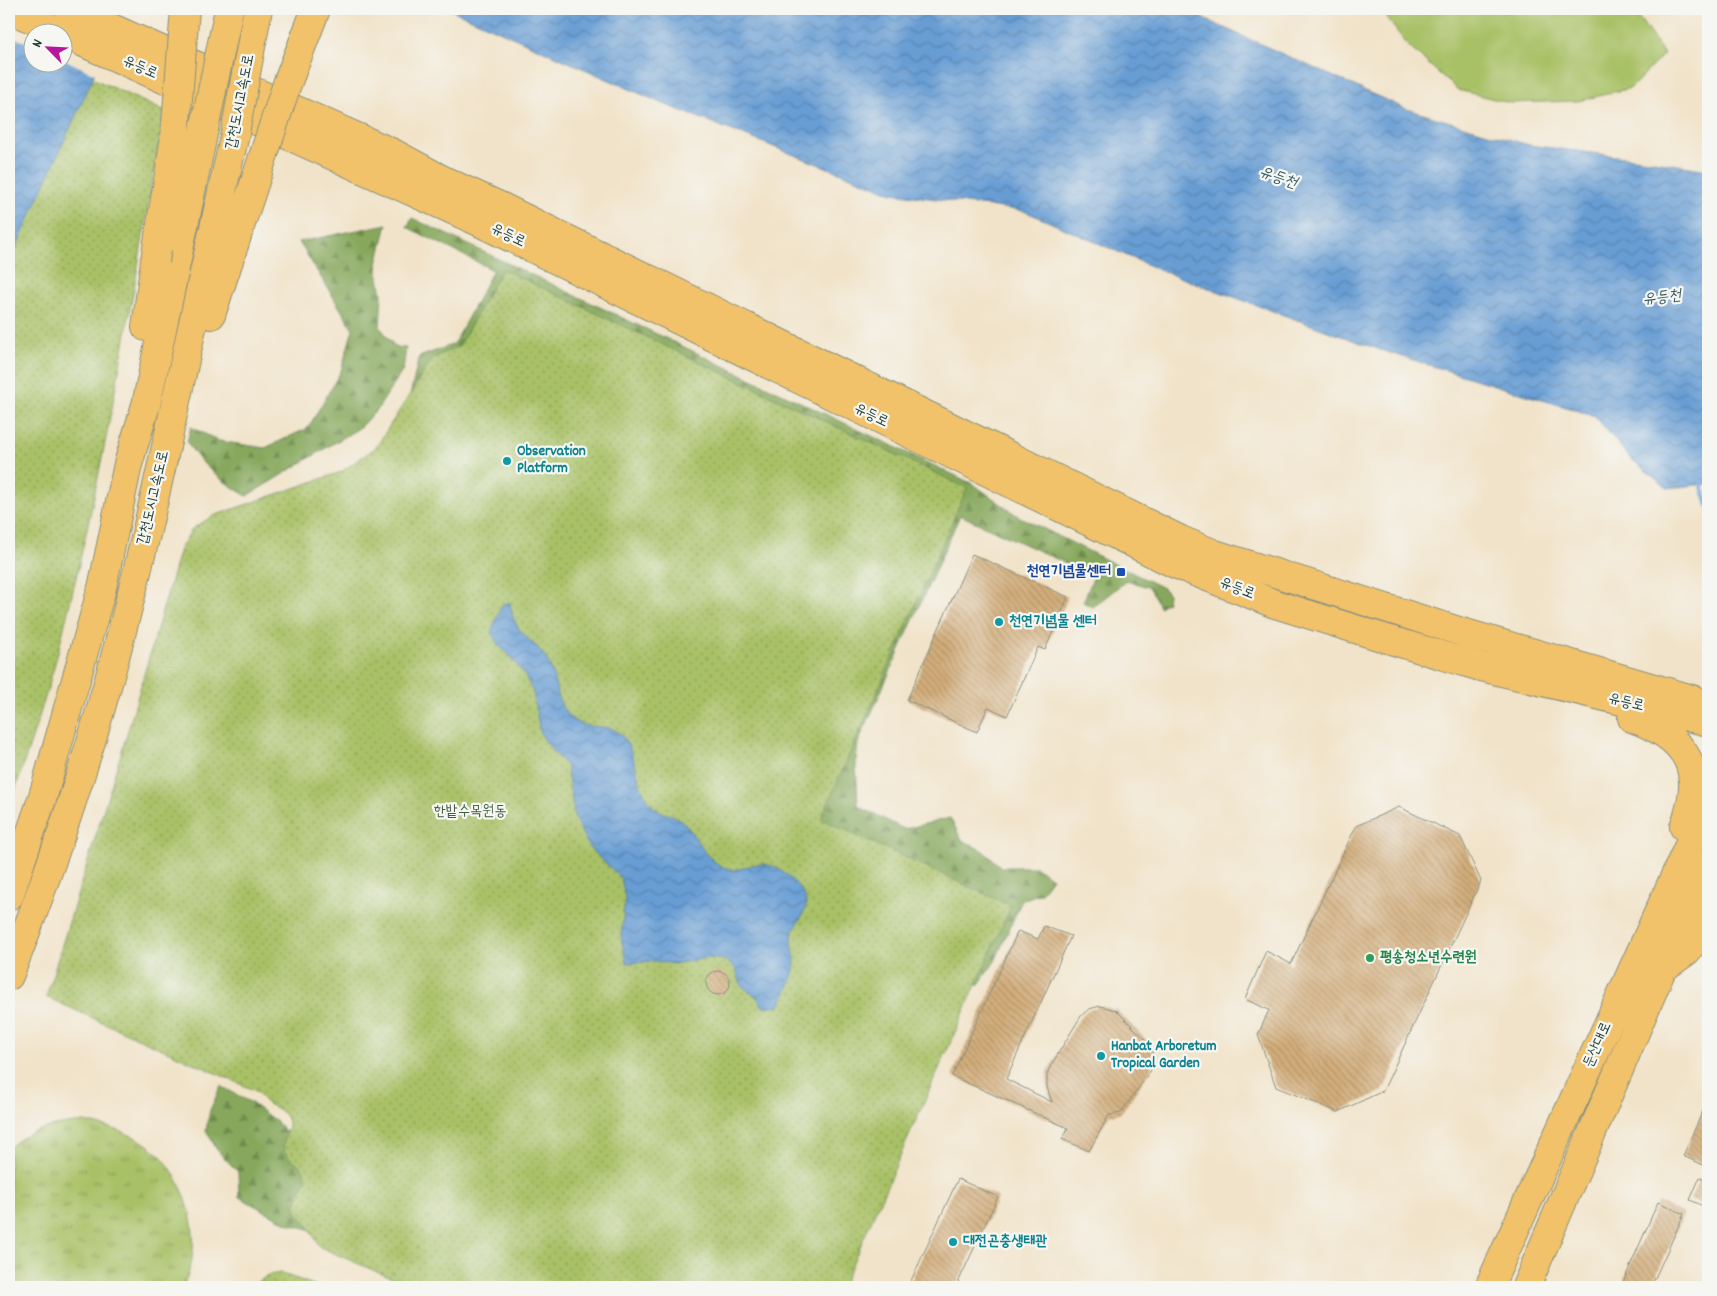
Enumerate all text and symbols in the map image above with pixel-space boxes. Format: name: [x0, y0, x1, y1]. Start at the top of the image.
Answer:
north arrow: [22, 22, 72, 72]
text: N: [27, 36, 49, 51]
street label: 유등로: [119, 51, 161, 85]
street label: 갑천도시고속도로: [221, 53, 261, 151]
water label: 유등천: [1256, 161, 1302, 196]
street label: 유등로: [487, 218, 529, 254]
water label: 유등천: [1641, 284, 1685, 312]
street label: 유등로: [850, 398, 892, 434]
place label: Observation Platform: [517, 441, 586, 480]
street label: 갑천도시고속도로: [132, 448, 176, 548]
marker: Observation Platform: [501, 455, 513, 467]
place label: 천연기념물센터: [1027, 561, 1111, 583]
marker: 천연기념물센터: [1115, 566, 1127, 578]
street label: 유등로: [1216, 572, 1258, 606]
place label: 천연기념물 센터: [1009, 611, 1097, 633]
marker: 천연기념물 센터: [993, 616, 1005, 628]
street label: 유등로: [1606, 688, 1646, 718]
park label: 한밭수목원동: [434, 801, 506, 823]
place label: 평송청소년수련원: [1380, 947, 1477, 969]
marker: 평송청소년수련원: [1364, 952, 1376, 964]
street label: 둔산대로: [1578, 1018, 1618, 1072]
place label: Hanbat Arboretum Tropical Garden: [1111, 1036, 1217, 1075]
marker: Hanbat Arboretum Tropical Garden: [1095, 1050, 1107, 1062]
place label: 대전곤충생태관: [963, 1231, 1048, 1253]
marker: 대전곤충생태관: [947, 1236, 959, 1248]

